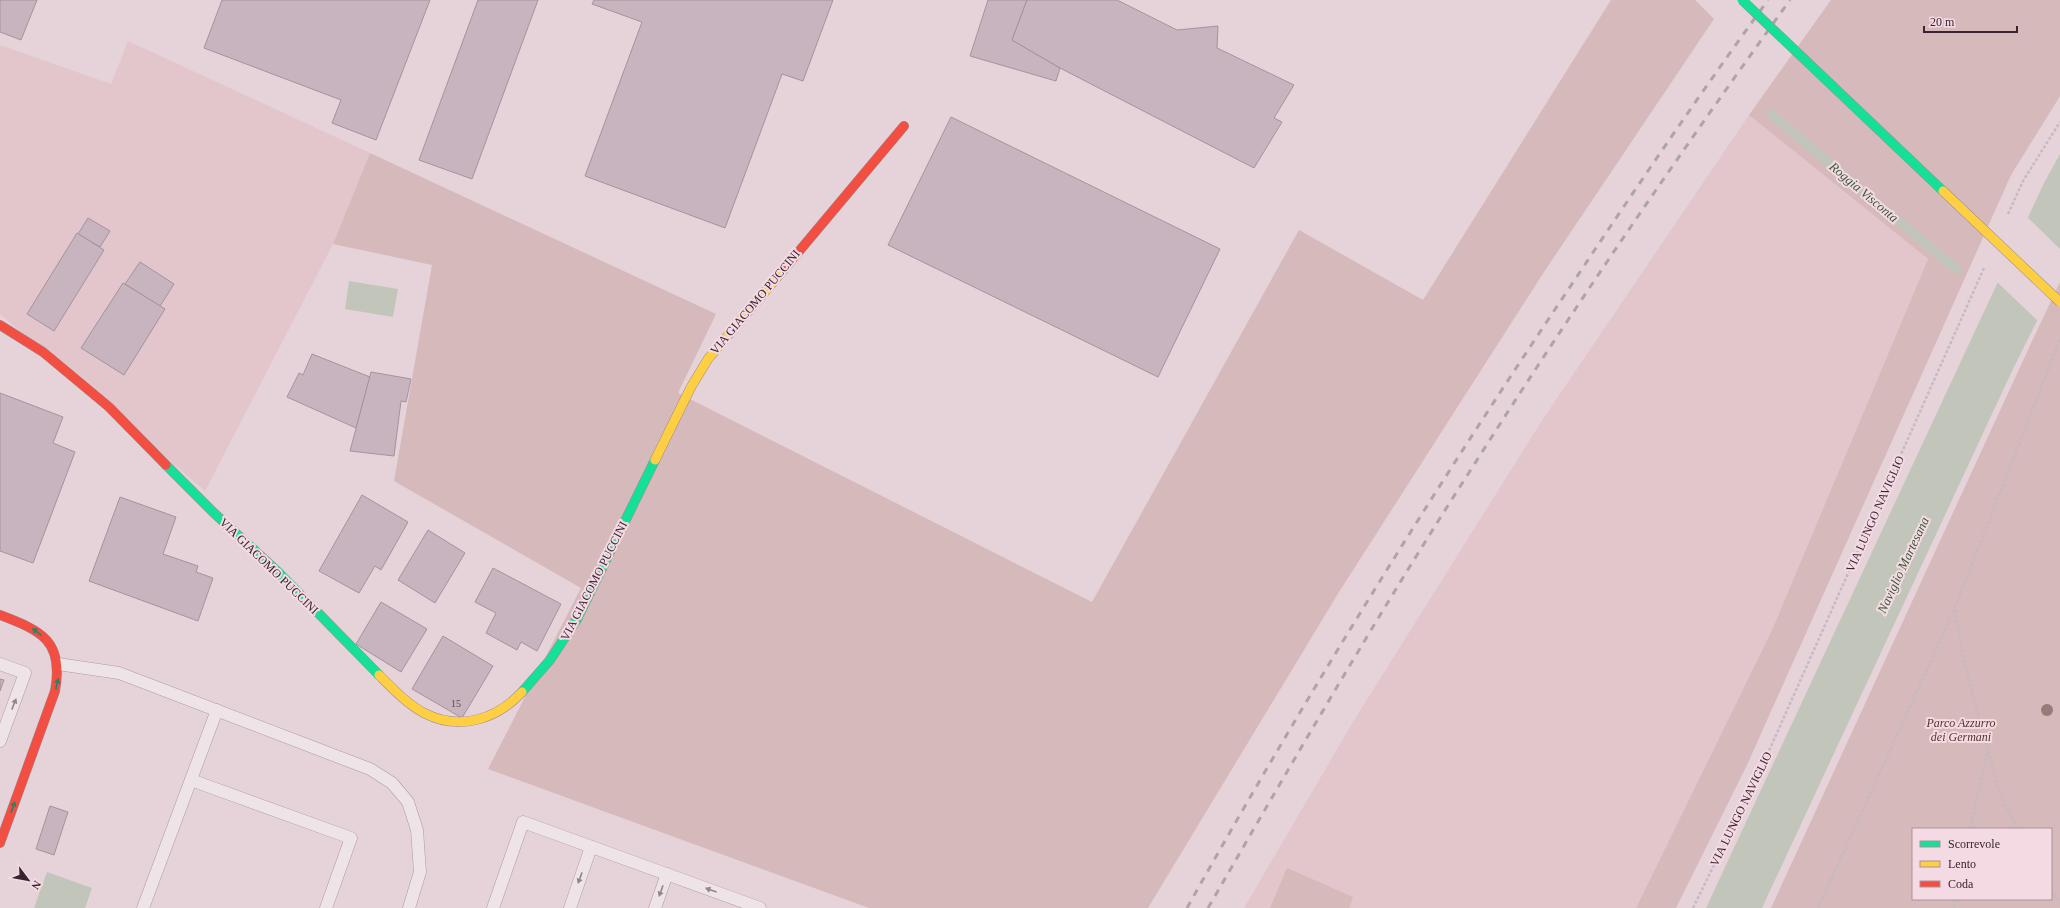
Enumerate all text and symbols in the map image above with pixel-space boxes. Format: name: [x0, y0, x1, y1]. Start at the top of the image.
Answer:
scale bar: [1924, 8, 2017, 34]
text: 20 m: [1930, 15, 1955, 29]
water label: Roggia Visconta: [1826, 158, 1902, 225]
street label: VIA GIACOMO PUCCINI: [707, 247, 803, 357]
street label: VIA LUNGO NAVIGLIO: [1843, 453, 1907, 574]
water label: Naviglio Martesana: [1874, 514, 1932, 616]
street label: VIA GIACOMO PUCCINI: [217, 515, 321, 617]
street label: VIA GIACOMO PUCCINI: [558, 519, 630, 643]
one-way arrow: [32, 627, 43, 636]
one-way arrow: [54, 678, 60, 690]
one-way arrow: [11, 698, 17, 710]
house number: 15: [451, 698, 461, 709]
park label: Parco Azzurro dei Germani: [1925, 716, 1996, 744]
street label: VIA LUNGO NAVIGLIO: [1707, 749, 1775, 869]
one-way arrow: [11, 800, 17, 812]
legend: [1912, 828, 2052, 900]
text: Scorrevole: [1948, 837, 2000, 851]
text: Lento: [1948, 857, 1976, 871]
north arrow: [8, 860, 48, 900]
one-way arrow: [577, 872, 583, 884]
text: Coda: [1948, 877, 1974, 891]
text: N: [29, 879, 44, 892]
one-way arrow: [657, 885, 663, 897]
one-way arrow: [704, 887, 716, 893]

